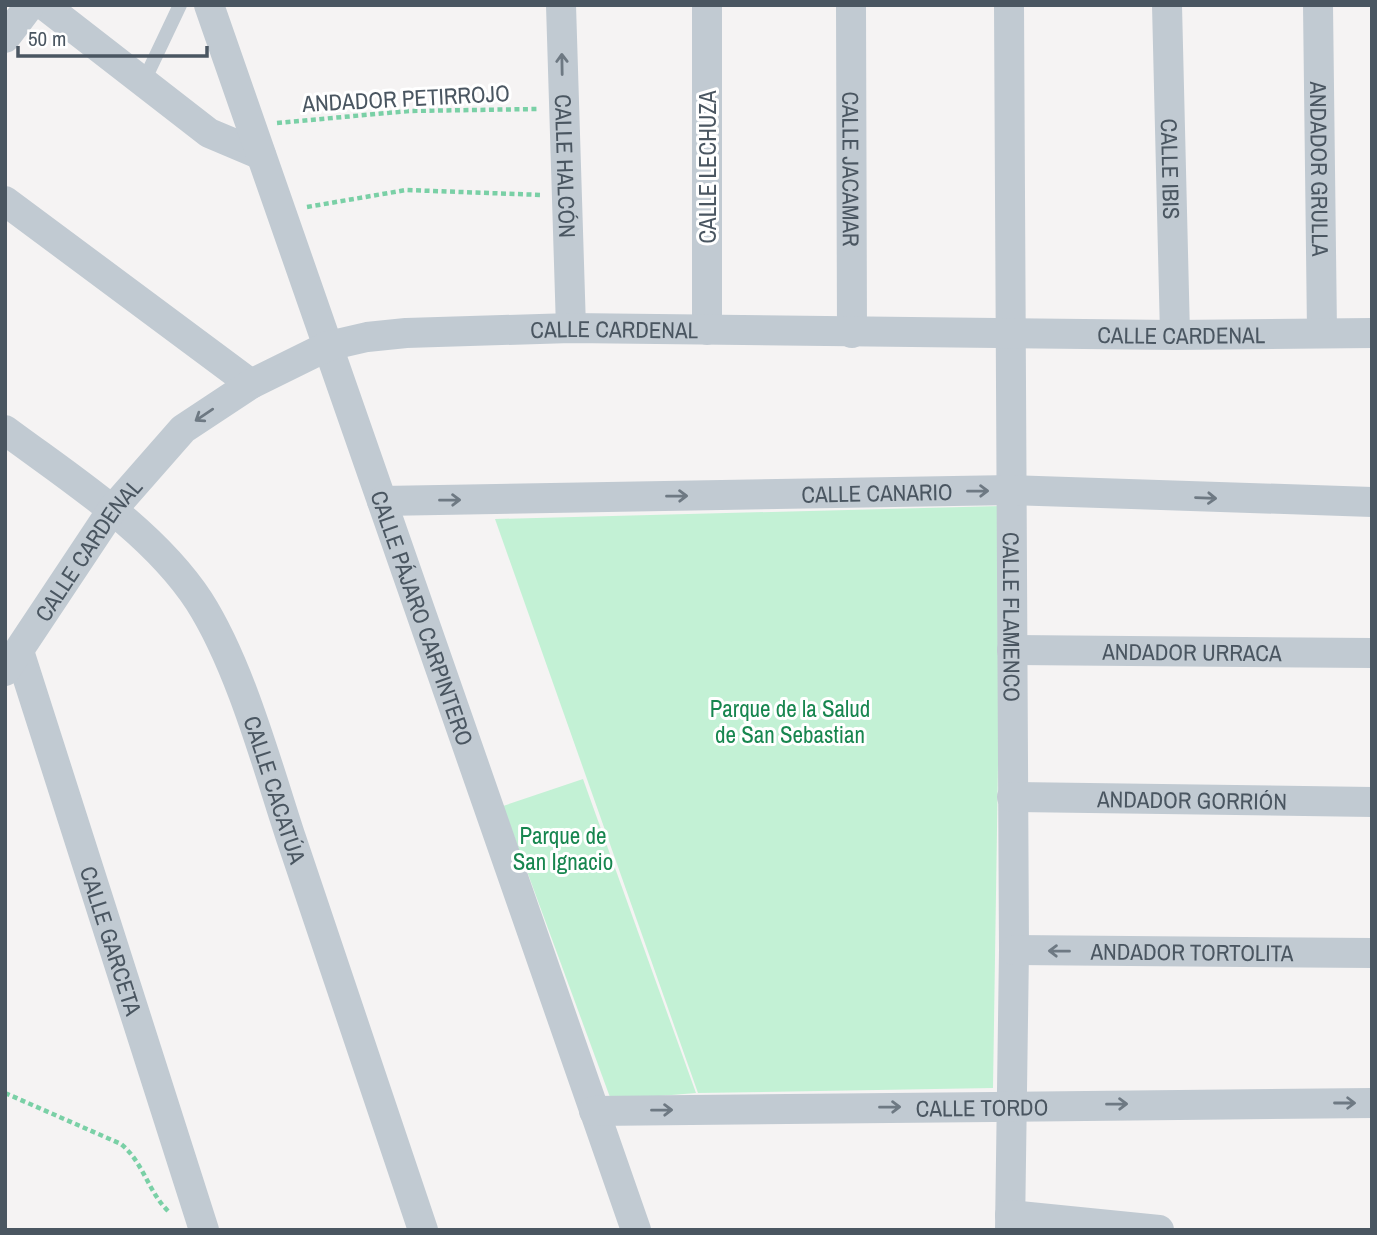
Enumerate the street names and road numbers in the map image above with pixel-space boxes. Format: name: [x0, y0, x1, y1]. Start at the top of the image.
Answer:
street label: ANDADOR PETIRROJO: [301, 77, 510, 119]
street label: ANDADOR GRULLA: [1303, 80, 1337, 257]
street label: CALLE LECHUZA: [692, 90, 723, 244]
street label: CALLE JACAMAR: [836, 91, 867, 247]
street label: CALLE HALCÓN: [548, 94, 584, 238]
street label: CALLE IBIS: [1154, 118, 1188, 220]
street label: CALLE CARDENAL: [530, 312, 699, 345]
street label: CALLE CARDENAL: [1097, 319, 1266, 351]
street label: CALLE CARDENAL: [27, 471, 149, 627]
street label: CALLE CANARIO: [801, 476, 953, 509]
street label: CALLE PÁJARO CARPINTERO: [364, 486, 481, 750]
street label: CALLE FLAMENCO: [996, 532, 1028, 702]
street label: ANDADOR URRACA: [1101, 635, 1282, 668]
street label: CALLE CACATÚA: [237, 711, 314, 868]
street label: ANDADOR GORRIÓN: [1096, 783, 1287, 816]
street label: CALLE GARCETA: [73, 862, 150, 1019]
street label: ANDADOR TORTOLITA: [1089, 935, 1294, 968]
street label: CALLE TORDO: [916, 1091, 1048, 1123]

